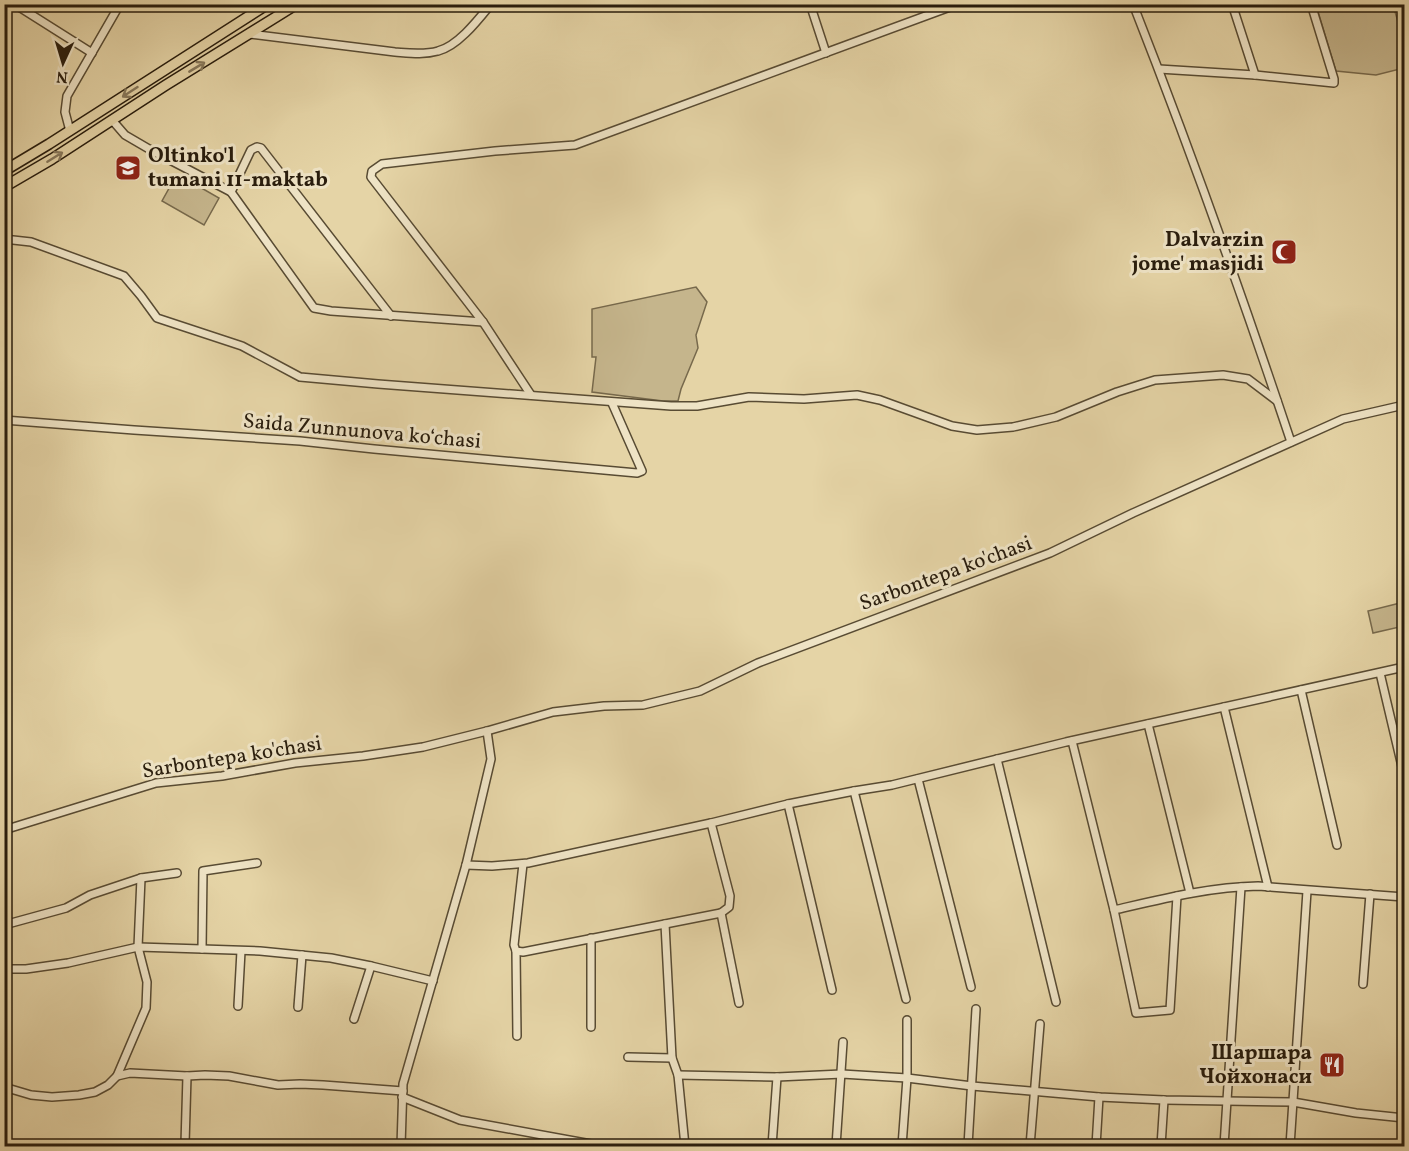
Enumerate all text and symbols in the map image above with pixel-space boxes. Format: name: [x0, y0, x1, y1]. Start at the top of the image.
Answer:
north arrow: [33, 33, 93, 93]
one-way arrow: [188, 60, 205, 72]
text: N: [55, 65, 69, 87]
one-way arrow: [122, 87, 139, 99]
place label: Oltinko'l tumani 11-maktab: [148, 142, 328, 195]
one-way arrow: [46, 150, 63, 162]
school or university icon: Oltinko'l tumani 11-maktab: [113, 153, 143, 183]
place label: Dalvarzin jome' masjidi: [1132, 226, 1264, 279]
mosque icon: Dalvarzin jome' masjidi: [1269, 237, 1299, 267]
street label: Saida Zunnunova koʻchasi: [242, 407, 482, 457]
street label: Sarbontepa ko'chasi: [856, 529, 1036, 619]
street label: Sarbontepa ko'chasi: [140, 729, 324, 787]
place label: Шаршара Чойхонаси: [1199, 1039, 1312, 1092]
restaurant icon: Шаршара Чойхонаси: [1317, 1050, 1347, 1080]

